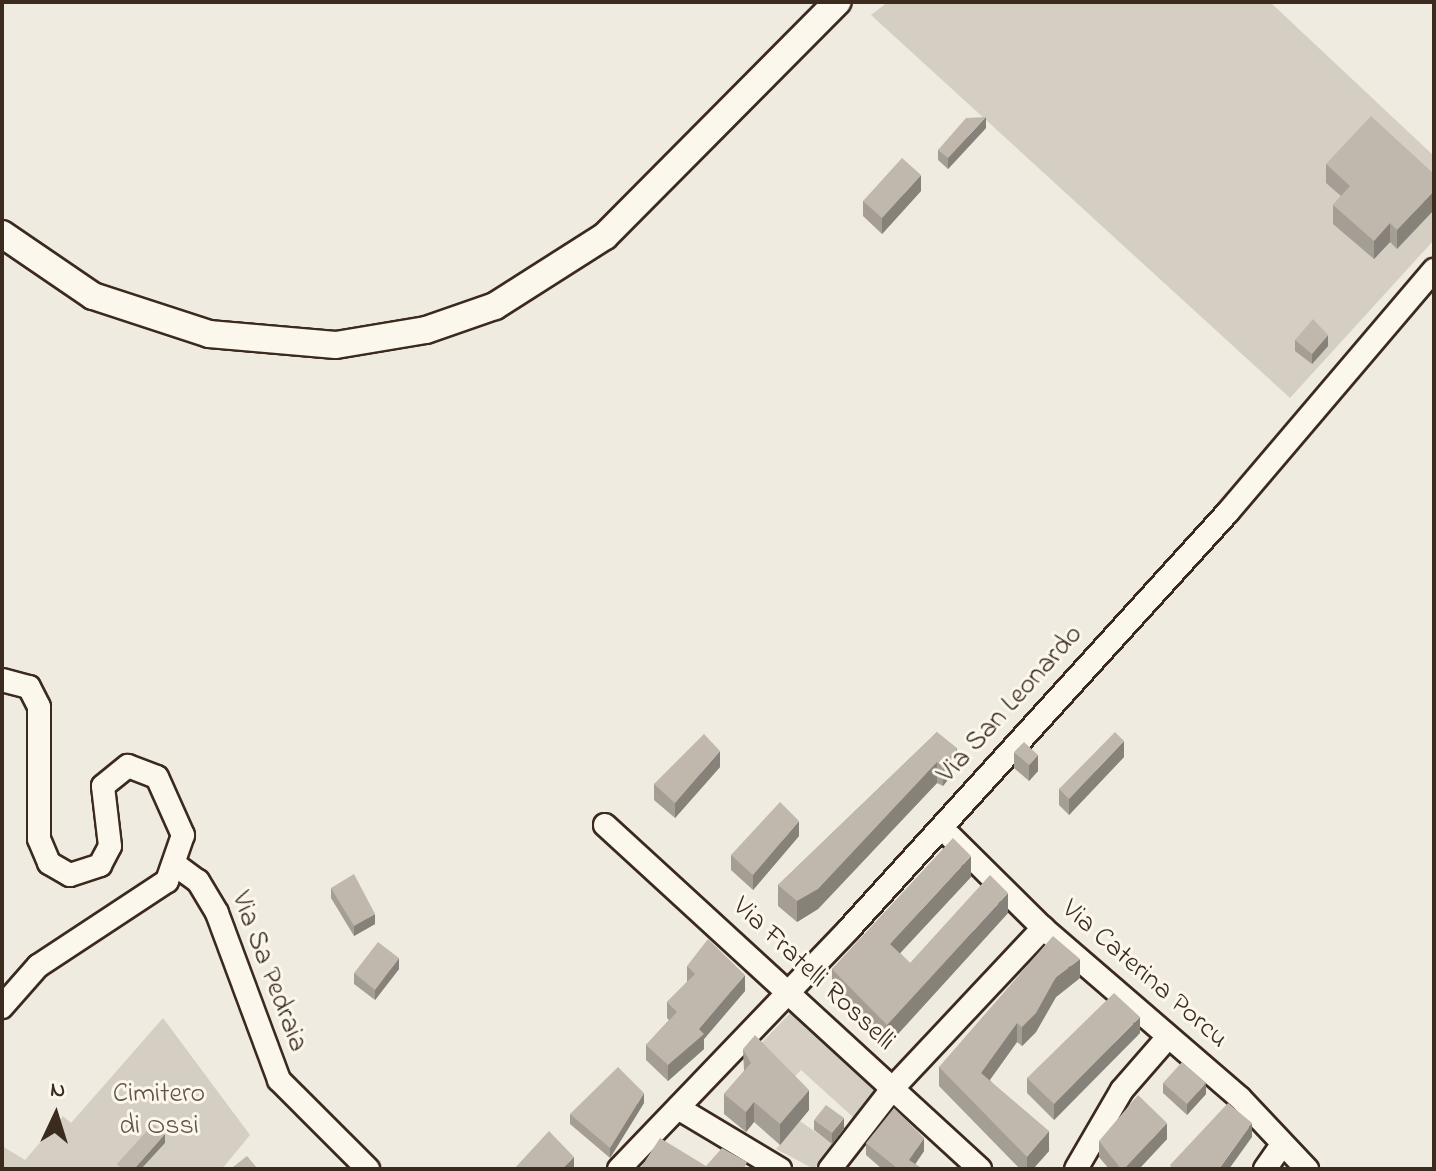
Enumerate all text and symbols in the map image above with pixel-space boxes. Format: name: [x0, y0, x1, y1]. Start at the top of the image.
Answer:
street label: Via San Leonardo: [931, 619, 1091, 791]
street label: Via Sa Pedraia: [222, 887, 314, 1057]
street label: Via Fratelli Rosselli: [725, 891, 901, 1059]
street label: Via Caterina Porcu: [1054, 893, 1234, 1057]
north arrow: [16, 1075, 96, 1155]
text: N: [49, 1075, 66, 1108]
park label: Cimitero di Ossi: [113, 1078, 205, 1144]

